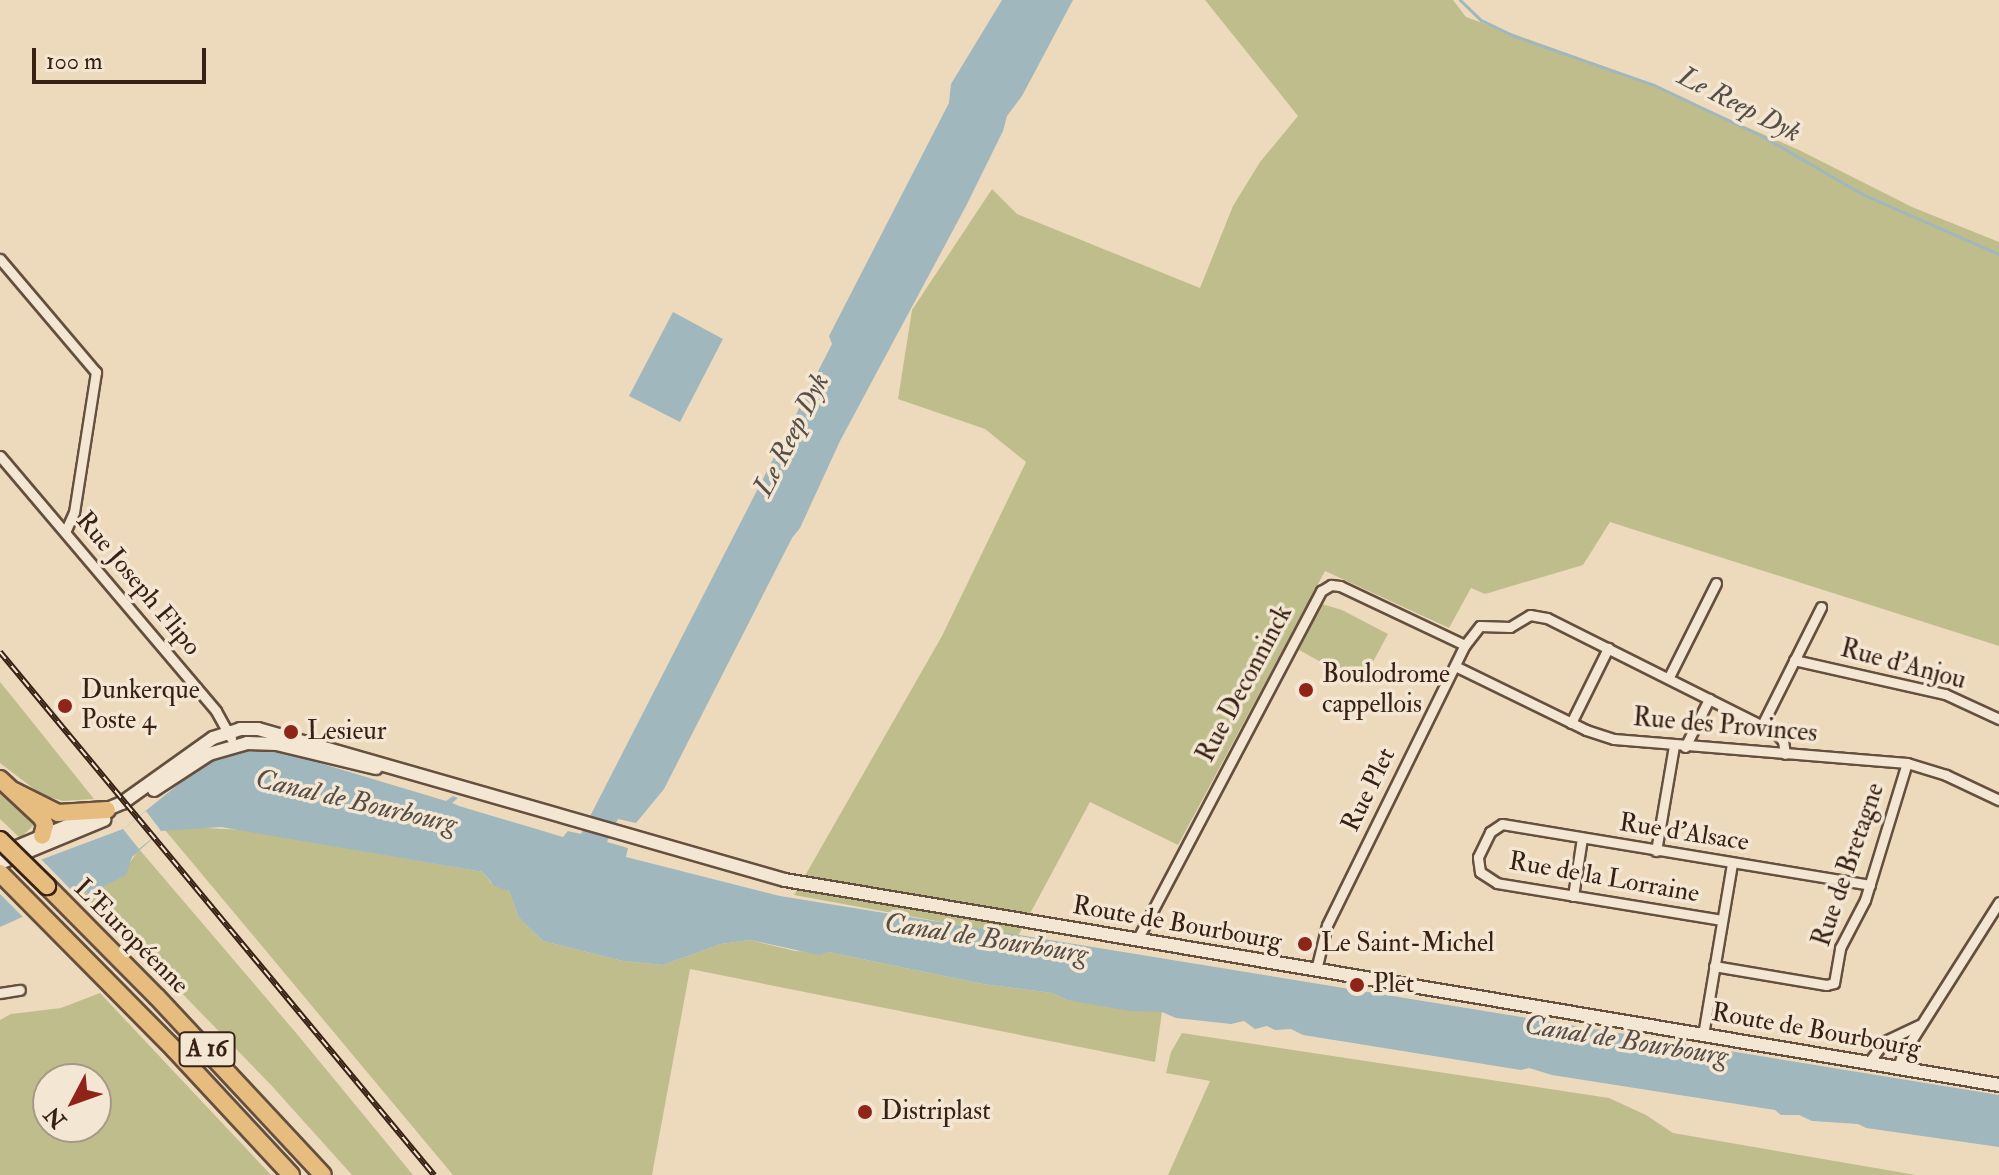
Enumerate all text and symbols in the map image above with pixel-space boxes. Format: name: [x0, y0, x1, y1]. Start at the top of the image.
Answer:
scale bar: [36, 32, 210, 82]
text: 100 m: [46, 46, 103, 77]
water label: Le Reep Dyk: [1672, 60, 1806, 150]
water label: Le Reep Dyk: [747, 368, 837, 502]
street label: Rue Joseph Flipo: [69, 506, 207, 662]
street label: Rue Deconninck: [1191, 600, 1299, 768]
street label: Rue d'Anjou: [1837, 633, 1969, 697]
place label: Boulodrome cappellois: [1322, 659, 1450, 720]
place label: Dunkerque Poste 4: [81, 675, 200, 736]
marker: Boulodrome cappellois: [1297, 681, 1315, 699]
marker: Dunkerque Poste 4: [56, 697, 74, 715]
street label: Rue des Provinces: [1632, 702, 1818, 750]
place label: Lesieur: [307, 716, 386, 748]
marker: Lesieur: [282, 723, 300, 741]
street label: Rue Plet: [1335, 743, 1403, 837]
water label: Canal de Bourbourg: [252, 762, 460, 842]
street label: Rue de Bretagne: [1806, 779, 1892, 951]
street label: Rue d'Alsace: [1617, 807, 1751, 859]
street label: Rue de la Lorraine: [1506, 846, 1702, 910]
street label: L'Européenne: [67, 873, 195, 1001]
street label: Route de Bourbourg: [1070, 890, 1284, 958]
water label: Canal de Bourbourg: [882, 906, 1090, 972]
place label: Le Saint-Michel: [1321, 928, 1495, 960]
marker: Le Saint-Michel: [1296, 935, 1314, 953]
place label: Plet: [1373, 969, 1414, 1001]
marker: Plet: [1348, 976, 1366, 994]
street label: Route de Bourbourg: [1709, 997, 1923, 1065]
water label: Canal de Bourbourg: [1522, 1008, 1730, 1074]
road number: A 16: [177, 1029, 237, 1069]
north arrow: [32, 1063, 112, 1143]
place label: Distriplast: [881, 1096, 991, 1128]
text: N: [38, 1101, 72, 1134]
marker: Distriplast: [856, 1103, 874, 1121]

